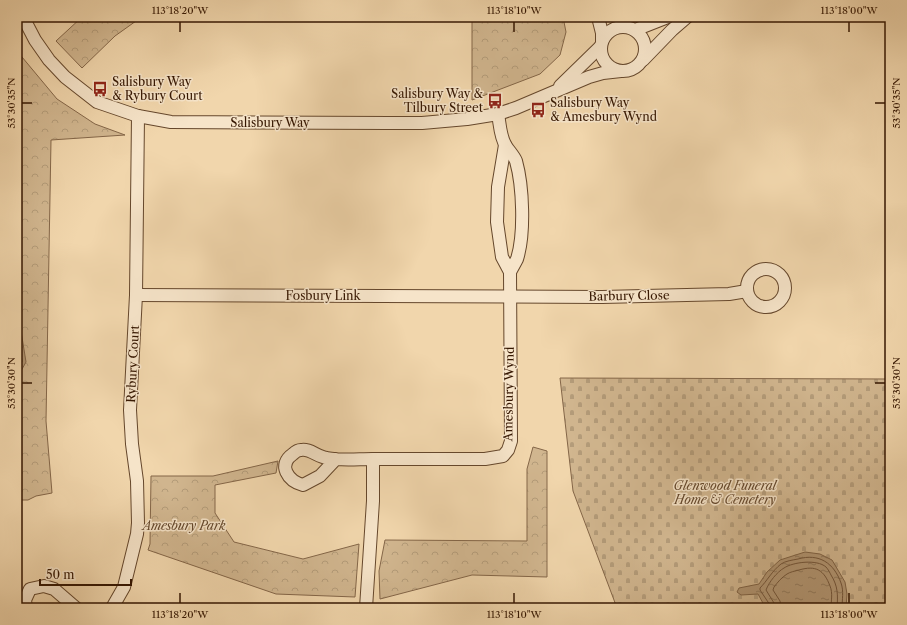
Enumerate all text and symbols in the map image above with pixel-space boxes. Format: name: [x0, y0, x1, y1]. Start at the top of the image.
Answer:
text: 113°18'20"W: [152, 4, 209, 17]
text: 113°18'10"W: [487, 4, 542, 17]
text: 113°18'00"W: [821, 4, 878, 17]
place label: Salisbury Way & Rybury Court: [112, 74, 203, 103]
text: 53°30'35"N: [5, 77, 18, 129]
text: 53°30'35"N: [890, 77, 903, 129]
bus stop icon: Salisbury Way & Rybury Court: [91, 80, 109, 98]
place label: Salisbury Way & Tilbury Street: [391, 86, 484, 115]
bus stop icon: Salisbury Way & Tilbury Street: [486, 92, 504, 110]
place label: Salisbury Way & Amesbury Wynd: [550, 95, 658, 124]
bus stop icon: Salisbury Way & Amesbury Wynd: [529, 101, 547, 119]
street label: Salisbury Way: [230, 115, 310, 130]
street label: Barbury Close: [588, 287, 670, 304]
street label: Fosbury Link: [285, 288, 362, 303]
street label: Rybury Court: [123, 324, 142, 403]
street label: Amesbury Wynd: [500, 346, 517, 442]
text: 53°30'30"N: [5, 357, 18, 409]
text: 53°30'30"N: [890, 357, 903, 409]
park label: Glenwood Funeral Home & Cemetery: [673, 478, 778, 507]
park label: Amesbury Park: [141, 518, 226, 533]
scale bar: [40, 561, 131, 587]
text: 50 m: [46, 567, 75, 582]
text: 113°18'20"W: [152, 608, 209, 621]
text: 113°18'10"W: [487, 608, 542, 621]
text: 113°18'00"W: [821, 608, 878, 621]

